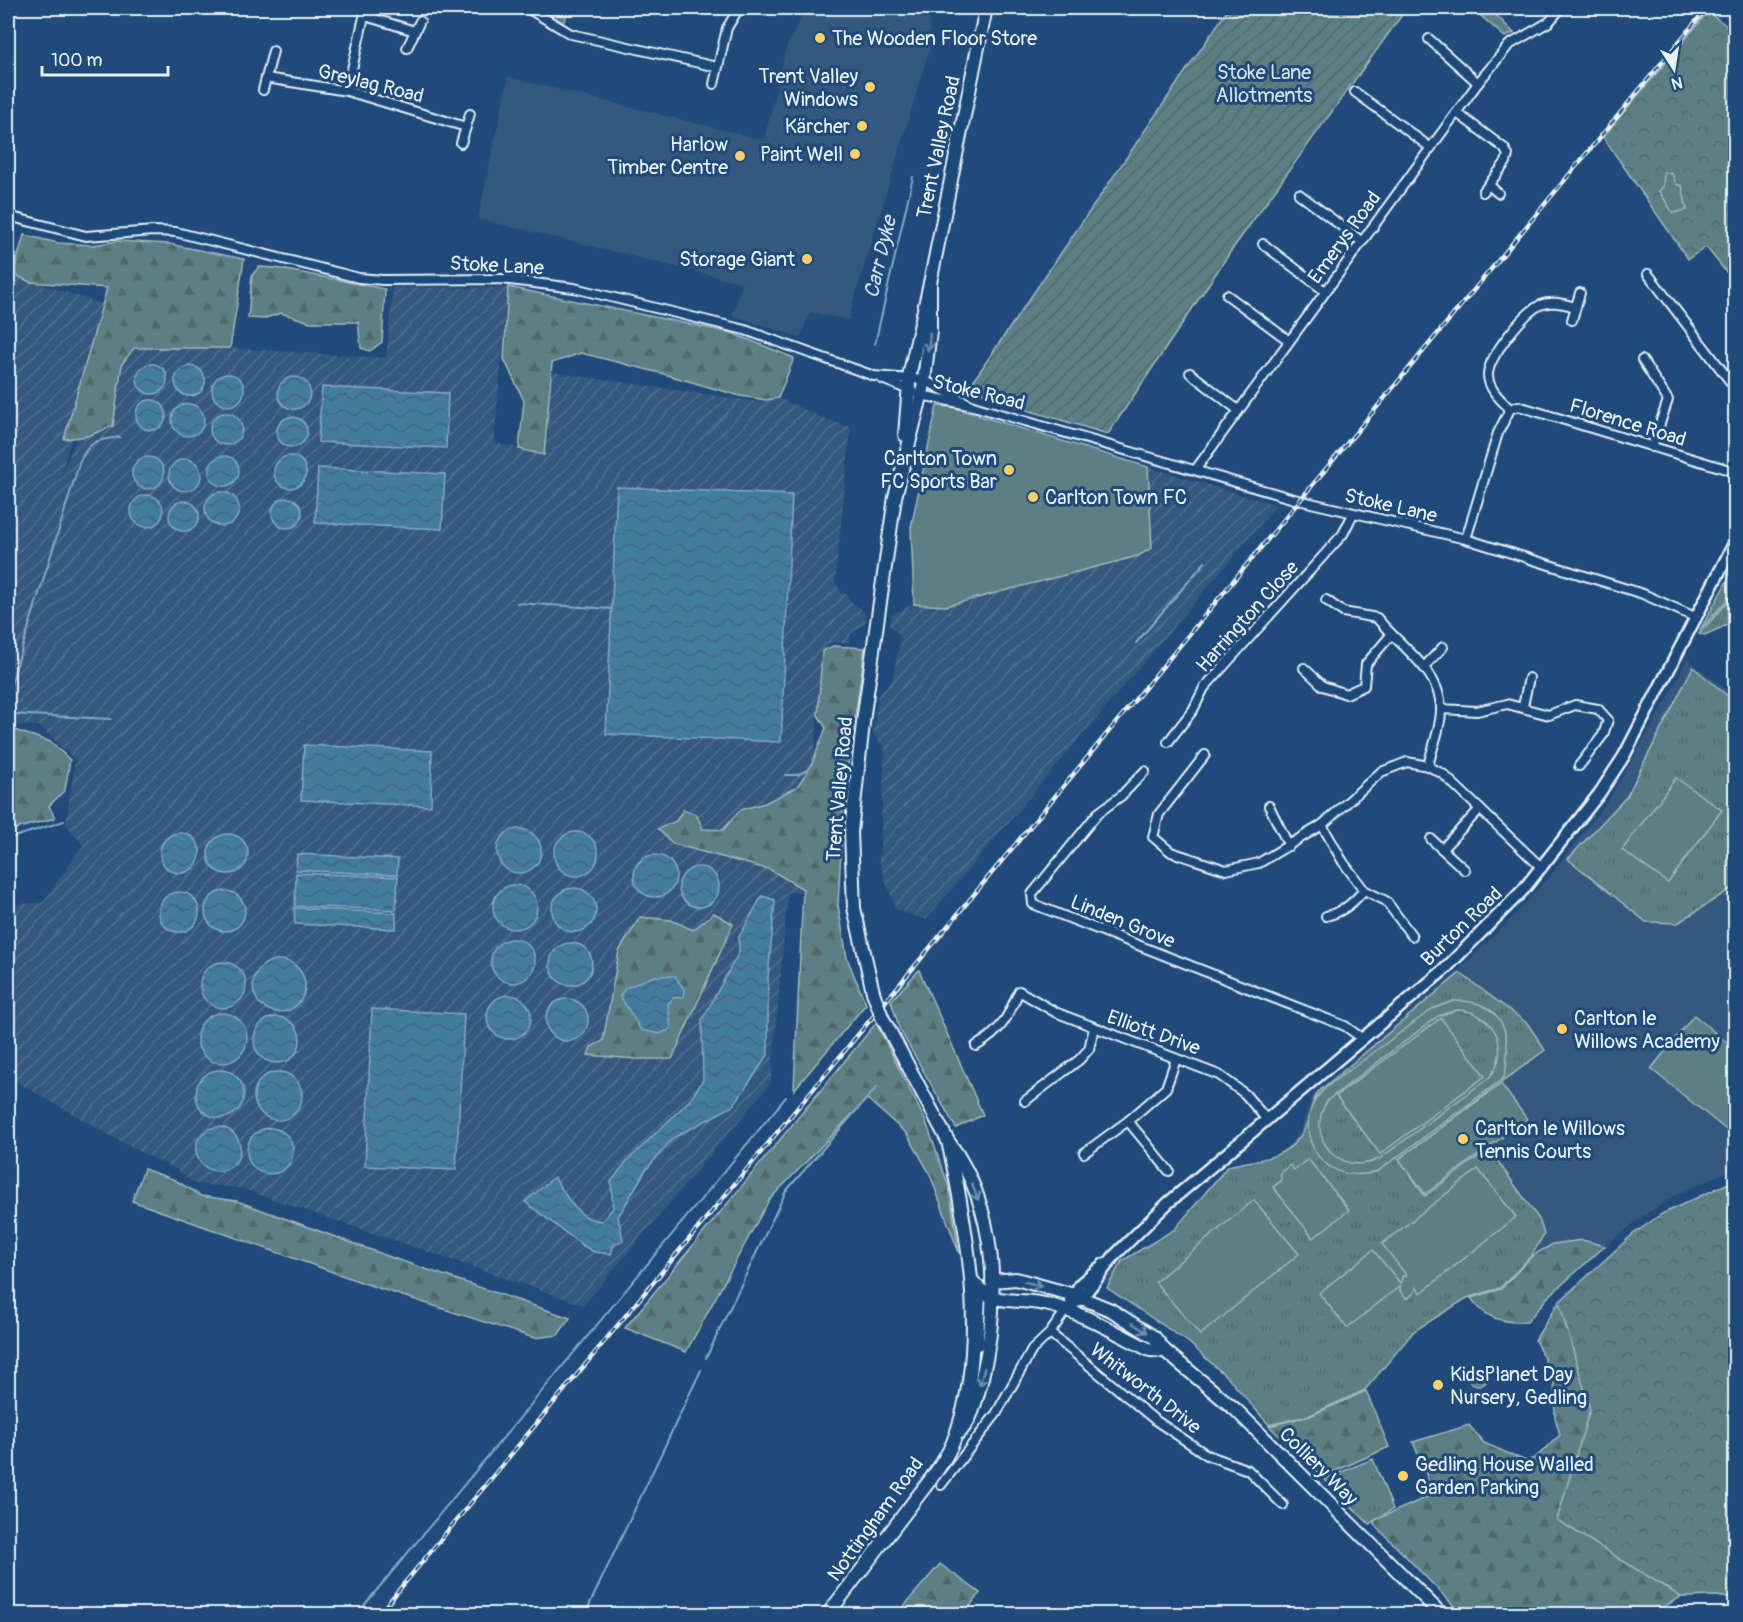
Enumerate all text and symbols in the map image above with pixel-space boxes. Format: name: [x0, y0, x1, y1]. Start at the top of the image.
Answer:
place label: The Wooden Floor Store: [832, 26, 1037, 51]
marker: The Wooden Floor Store: [813, 31, 827, 45]
scale bar: [42, 39, 168, 77]
north arrow: [1644, 39, 1704, 99]
text: 100 m: [51, 49, 103, 72]
street label: Greylag Road: [315, 58, 426, 109]
park label: Stoke Lane Allotments: [1216, 60, 1312, 108]
place label: Trent Valley Windows: [759, 64, 858, 112]
text: N: [1669, 72, 1684, 94]
street label: Trent Valley Road: [911, 73, 966, 221]
marker: Trent Valley Windows: [863, 80, 877, 94]
place label: Kärcher: [785, 114, 850, 139]
marker: Kärcher: [855, 119, 869, 133]
place label: Harlow Timber Centre: [607, 132, 728, 180]
place label: Paint Well: [760, 142, 843, 167]
marker: Paint Well: [848, 147, 862, 161]
marker: Harlow Timber Centre: [733, 149, 747, 163]
street label: Emerys Road: [1302, 186, 1386, 288]
water label: Carr Dyke: [858, 211, 904, 301]
place label: Storage Giant: [679, 247, 796, 272]
street label: Stoke Lane: [449, 251, 545, 280]
marker: Storage Giant: [800, 252, 814, 266]
one-way arrow: [923, 331, 934, 351]
street label: Stoke Road: [930, 369, 1028, 416]
street label: Florence Road: [1566, 393, 1689, 452]
place label: Carlton Town FC Sports Bar: [880, 446, 997, 494]
marker: Carlton Town FC Sports Bar: [1002, 463, 1016, 477]
street label: Stoke Lane: [1342, 483, 1440, 528]
place label: Carlton Town FC: [1045, 485, 1187, 510]
marker: Carlton Town FC: [1026, 490, 1040, 504]
street label: Harrington Close: [1191, 555, 1304, 677]
street label: Trent Valley Road: [821, 716, 858, 862]
street label: Burton Road: [1415, 881, 1508, 972]
street label: Linden Grove: [1067, 889, 1179, 954]
street label: Elliott Drive: [1104, 1004, 1204, 1061]
place label: Carlton le Willows Academy: [1574, 1006, 1720, 1054]
marker: Carlton le Willows Academy: [1555, 1022, 1569, 1036]
place label: Carlton le Willows Tennis Courts: [1475, 1116, 1625, 1164]
marker: Carlton le Willows Tennis Courts: [1456, 1132, 1470, 1146]
one-way arrow: [970, 1182, 981, 1201]
one-way arrow: [1024, 1278, 1043, 1290]
one-way arrow: [1131, 1322, 1148, 1334]
street label: Whitworth Drive: [1085, 1337, 1206, 1440]
place label: KidsPlanet Day Nursery, Gedling: [1450, 1362, 1587, 1410]
one-way arrow: [976, 1367, 987, 1386]
marker: KidsPlanet Day Nursery, Gedling: [1431, 1378, 1445, 1392]
street label: Colliery Way: [1274, 1422, 1364, 1511]
street label: Nottingham Road: [822, 1452, 929, 1586]
place label: Gedling House Walled Garden Parking: [1415, 1452, 1594, 1500]
marker: Gedling House Walled Garden Parking: [1396, 1469, 1410, 1483]

